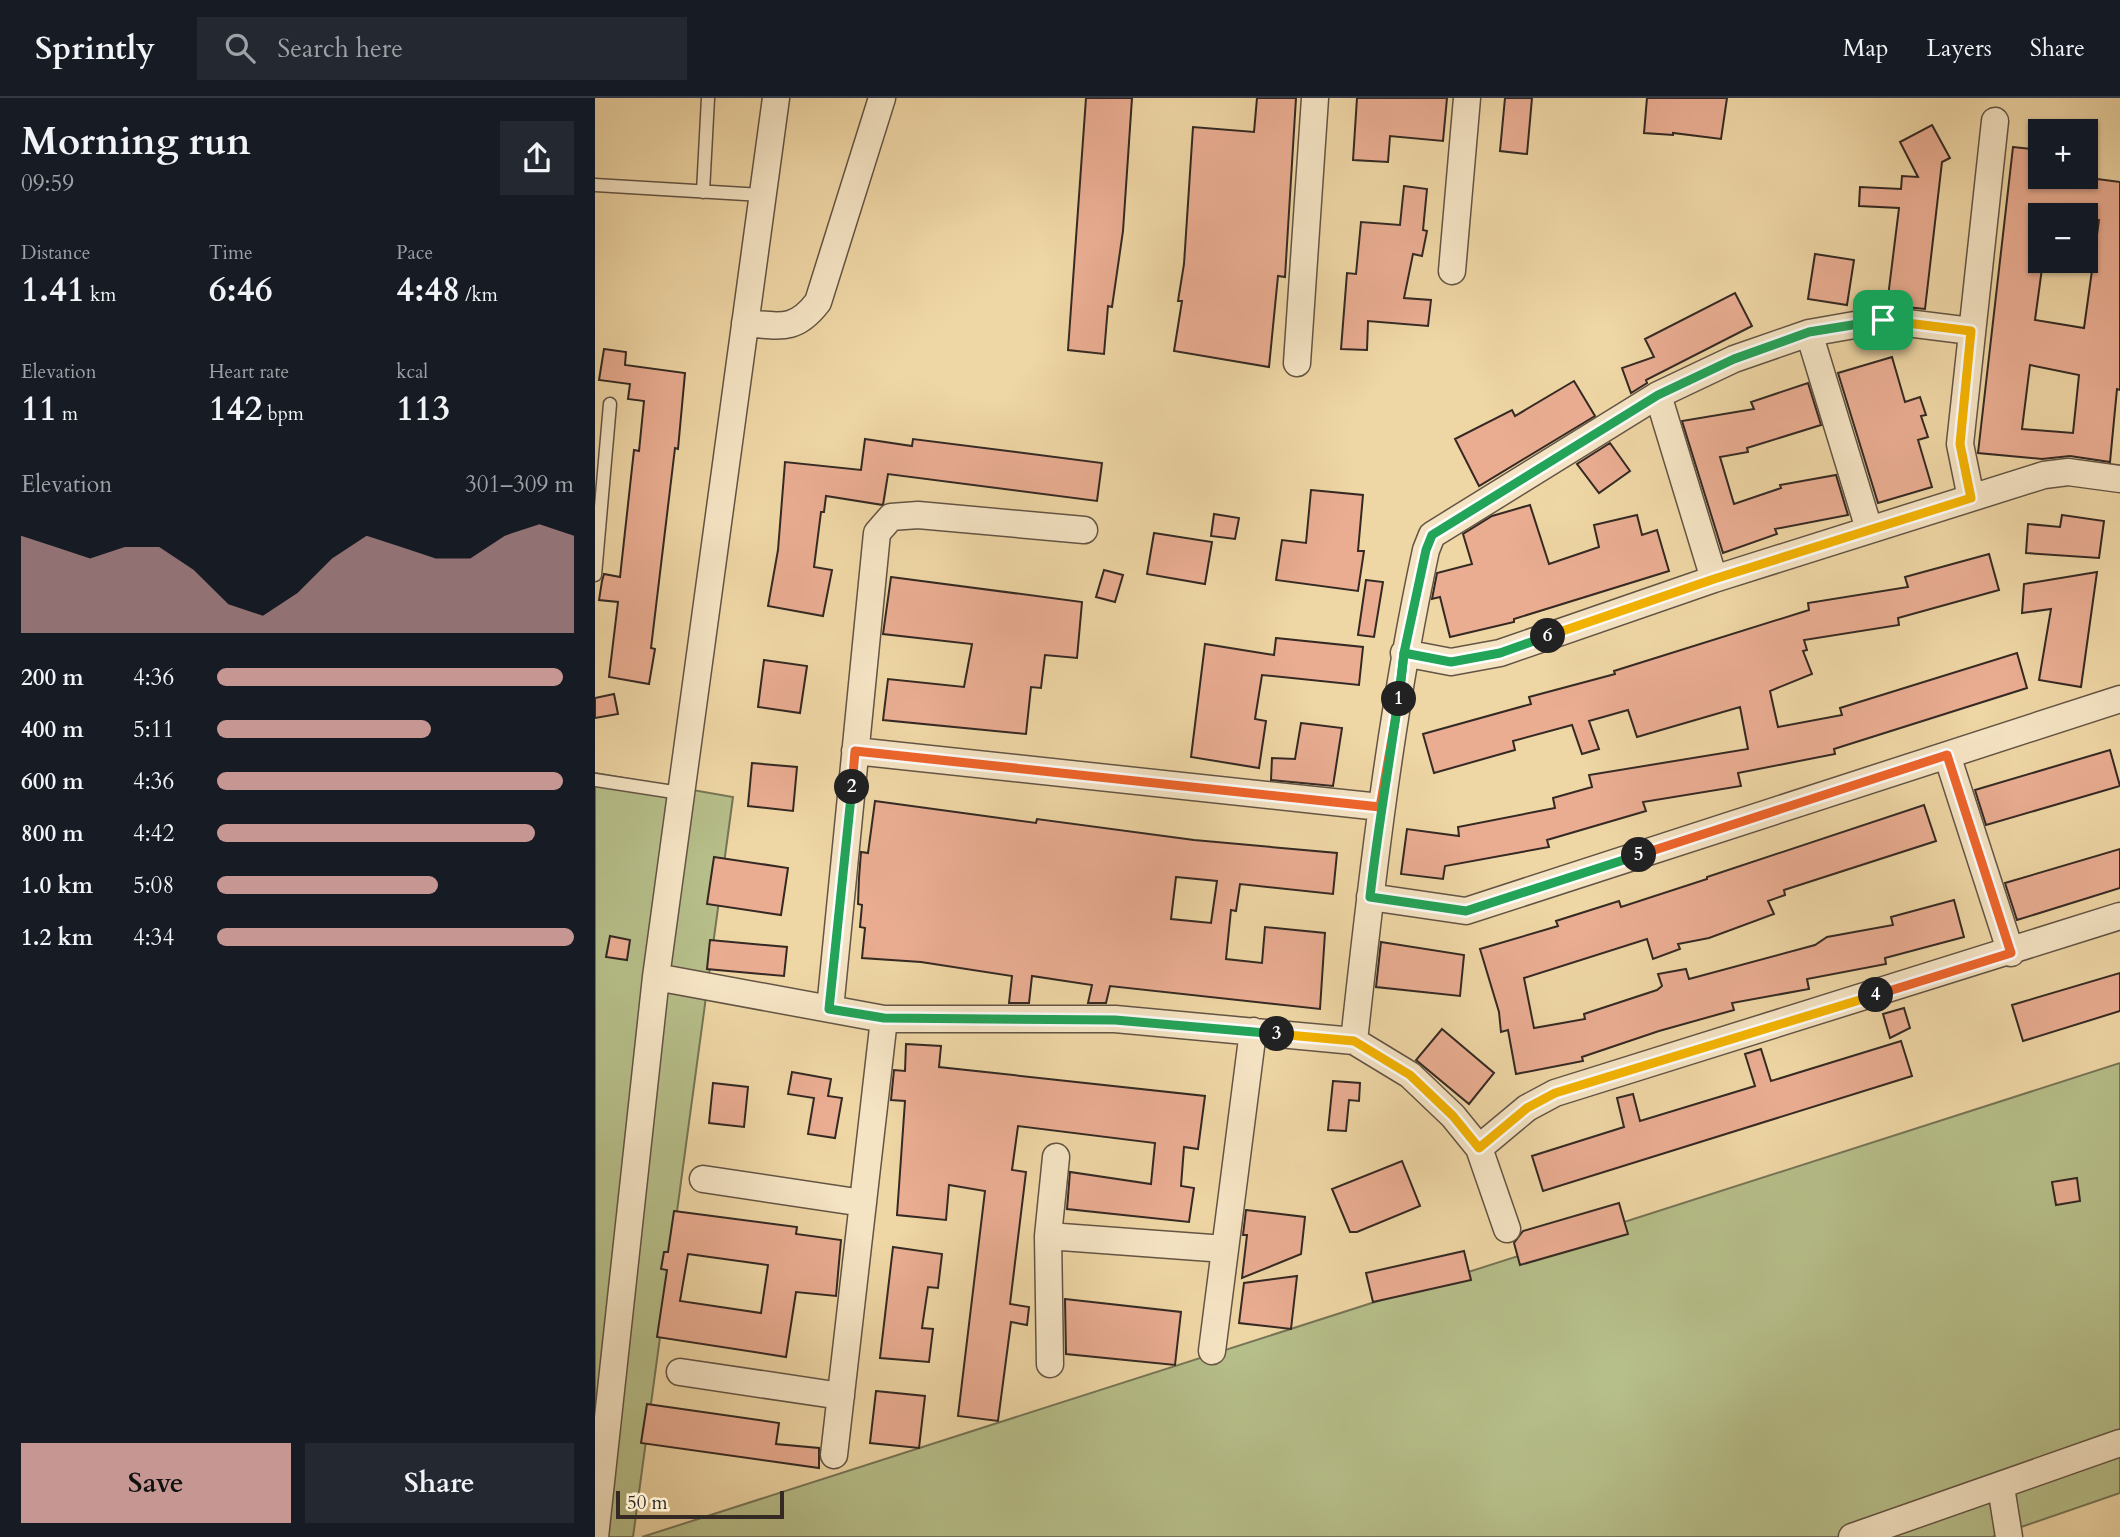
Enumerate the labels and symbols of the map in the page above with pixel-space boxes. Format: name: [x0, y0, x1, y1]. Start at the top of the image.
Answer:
pin: [1853, 290, 1913, 350]
pin: 6: [1531, 618, 1565, 654]
pin: 1: [1381, 682, 1417, 716]
pin: 2: [835, 770, 869, 804]
pin: 5: [1621, 838, 1657, 872]
pin: 4: [1859, 978, 1893, 1012]
pin: 3: [1259, 1016, 1295, 1052]
scale bar: [616, 1488, 784, 1520]

